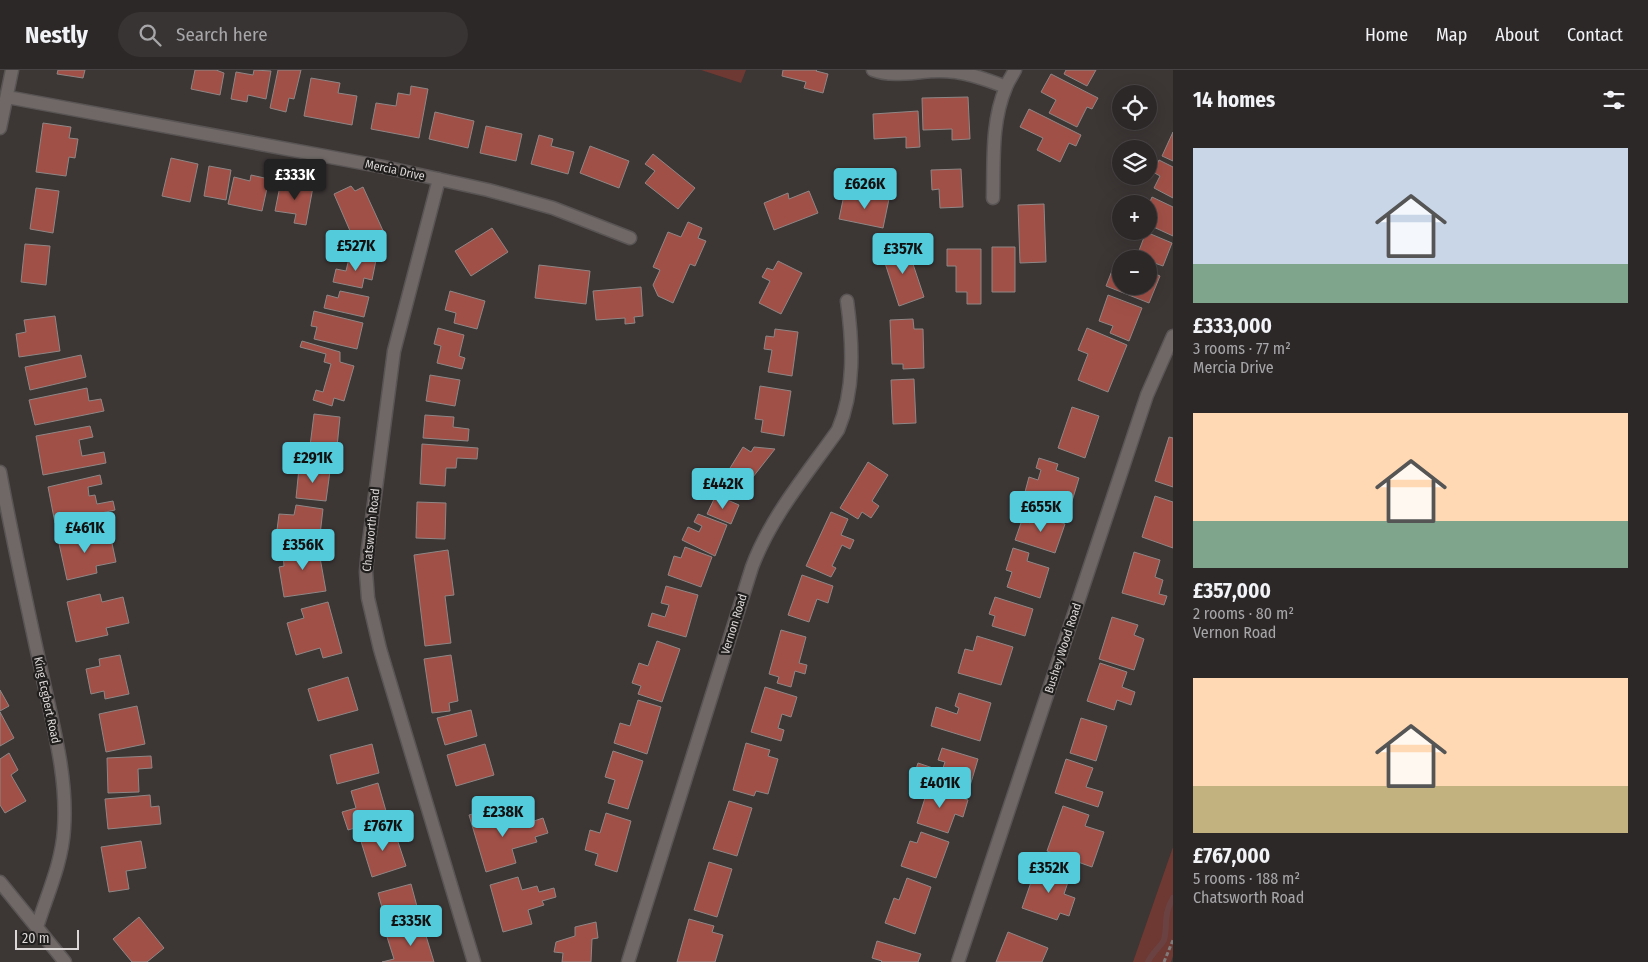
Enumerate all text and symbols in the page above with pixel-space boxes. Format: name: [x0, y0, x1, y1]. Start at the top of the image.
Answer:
search box: [118, 12, 468, 57]
text: Nestly: [25, 21, 88, 49]
icon: search: [136, 21, 164, 49]
text: Search here: [176, 23, 268, 46]
text: Home: [1365, 24, 1408, 46]
text: Map: [1436, 24, 1467, 46]
text: About: [1495, 24, 1539, 46]
text: Contact: [1567, 24, 1623, 46]
map controls: [1112, 85, 1157, 295]
button: locate: [1112, 85, 1157, 130]
icon: filters: [1600, 86, 1628, 114]
text: 14 homes: [1193, 87, 1275, 113]
button: layers: [1112, 140, 1157, 185]
street label: Mercia Drive: [364, 157, 426, 183]
pin: £333K: [260, 158, 330, 201]
text: £333K: [275, 165, 315, 184]
pin: £626K: [830, 168, 900, 210]
text: £626K: [845, 174, 885, 193]
icon: home: [1366, 181, 1456, 271]
button: +: [1112, 195, 1157, 240]
pin: £527K: [321, 230, 391, 272]
pin: £357K: [868, 232, 938, 275]
text: £527K: [337, 236, 375, 255]
text: £357K: [883, 239, 923, 258]
button: −: [1112, 250, 1157, 295]
text: £333,000: [1193, 313, 1272, 339]
text: 3 rooms · 77 m²: [1193, 339, 1291, 358]
text: Mercia Drive: [1193, 358, 1274, 377]
pin: £291K: [278, 442, 348, 484]
icon: home: [1366, 446, 1456, 536]
text: £291K: [293, 448, 333, 467]
pin: £442K: [688, 468, 758, 510]
text: £442K: [703, 474, 743, 493]
street label: Chatsworth Road: [360, 488, 382, 572]
pin: £655K: [1006, 490, 1076, 533]
text: £655K: [1021, 497, 1061, 516]
pin: £461K: [50, 512, 120, 554]
text: £461K: [65, 518, 105, 537]
pin: £356K: [268, 528, 338, 571]
text: £356K: [283, 535, 323, 554]
text: £357,000: [1193, 578, 1271, 604]
street label: Vernon Road: [718, 592, 750, 656]
street label: Bushey Wood Road: [1042, 601, 1084, 695]
text: 2 rooms · 80 m²: [1193, 604, 1294, 623]
text: Vernon Road: [1193, 623, 1276, 642]
street label: King Ecgbert Road: [31, 655, 63, 745]
icon: home: [1366, 711, 1456, 801]
pin: £401K: [905, 766, 975, 809]
text: £401K: [920, 773, 960, 792]
pin: £238K: [468, 796, 538, 838]
text: £238K: [483, 802, 523, 821]
pin: £767K: [348, 810, 418, 852]
text: £767K: [364, 816, 402, 835]
text: £767,000: [1193, 843, 1270, 869]
pin: £352K: [1014, 852, 1084, 894]
text: £352K: [1029, 858, 1069, 877]
text: 5 rooms · 188 m²: [1193, 869, 1300, 888]
text: Chatsworth Road: [1193, 888, 1304, 907]
pin: £335K: [376, 904, 446, 947]
text: £335K: [391, 911, 431, 930]
scale bar: [15, 927, 79, 950]
text: 20 m: [22, 930, 50, 947]

